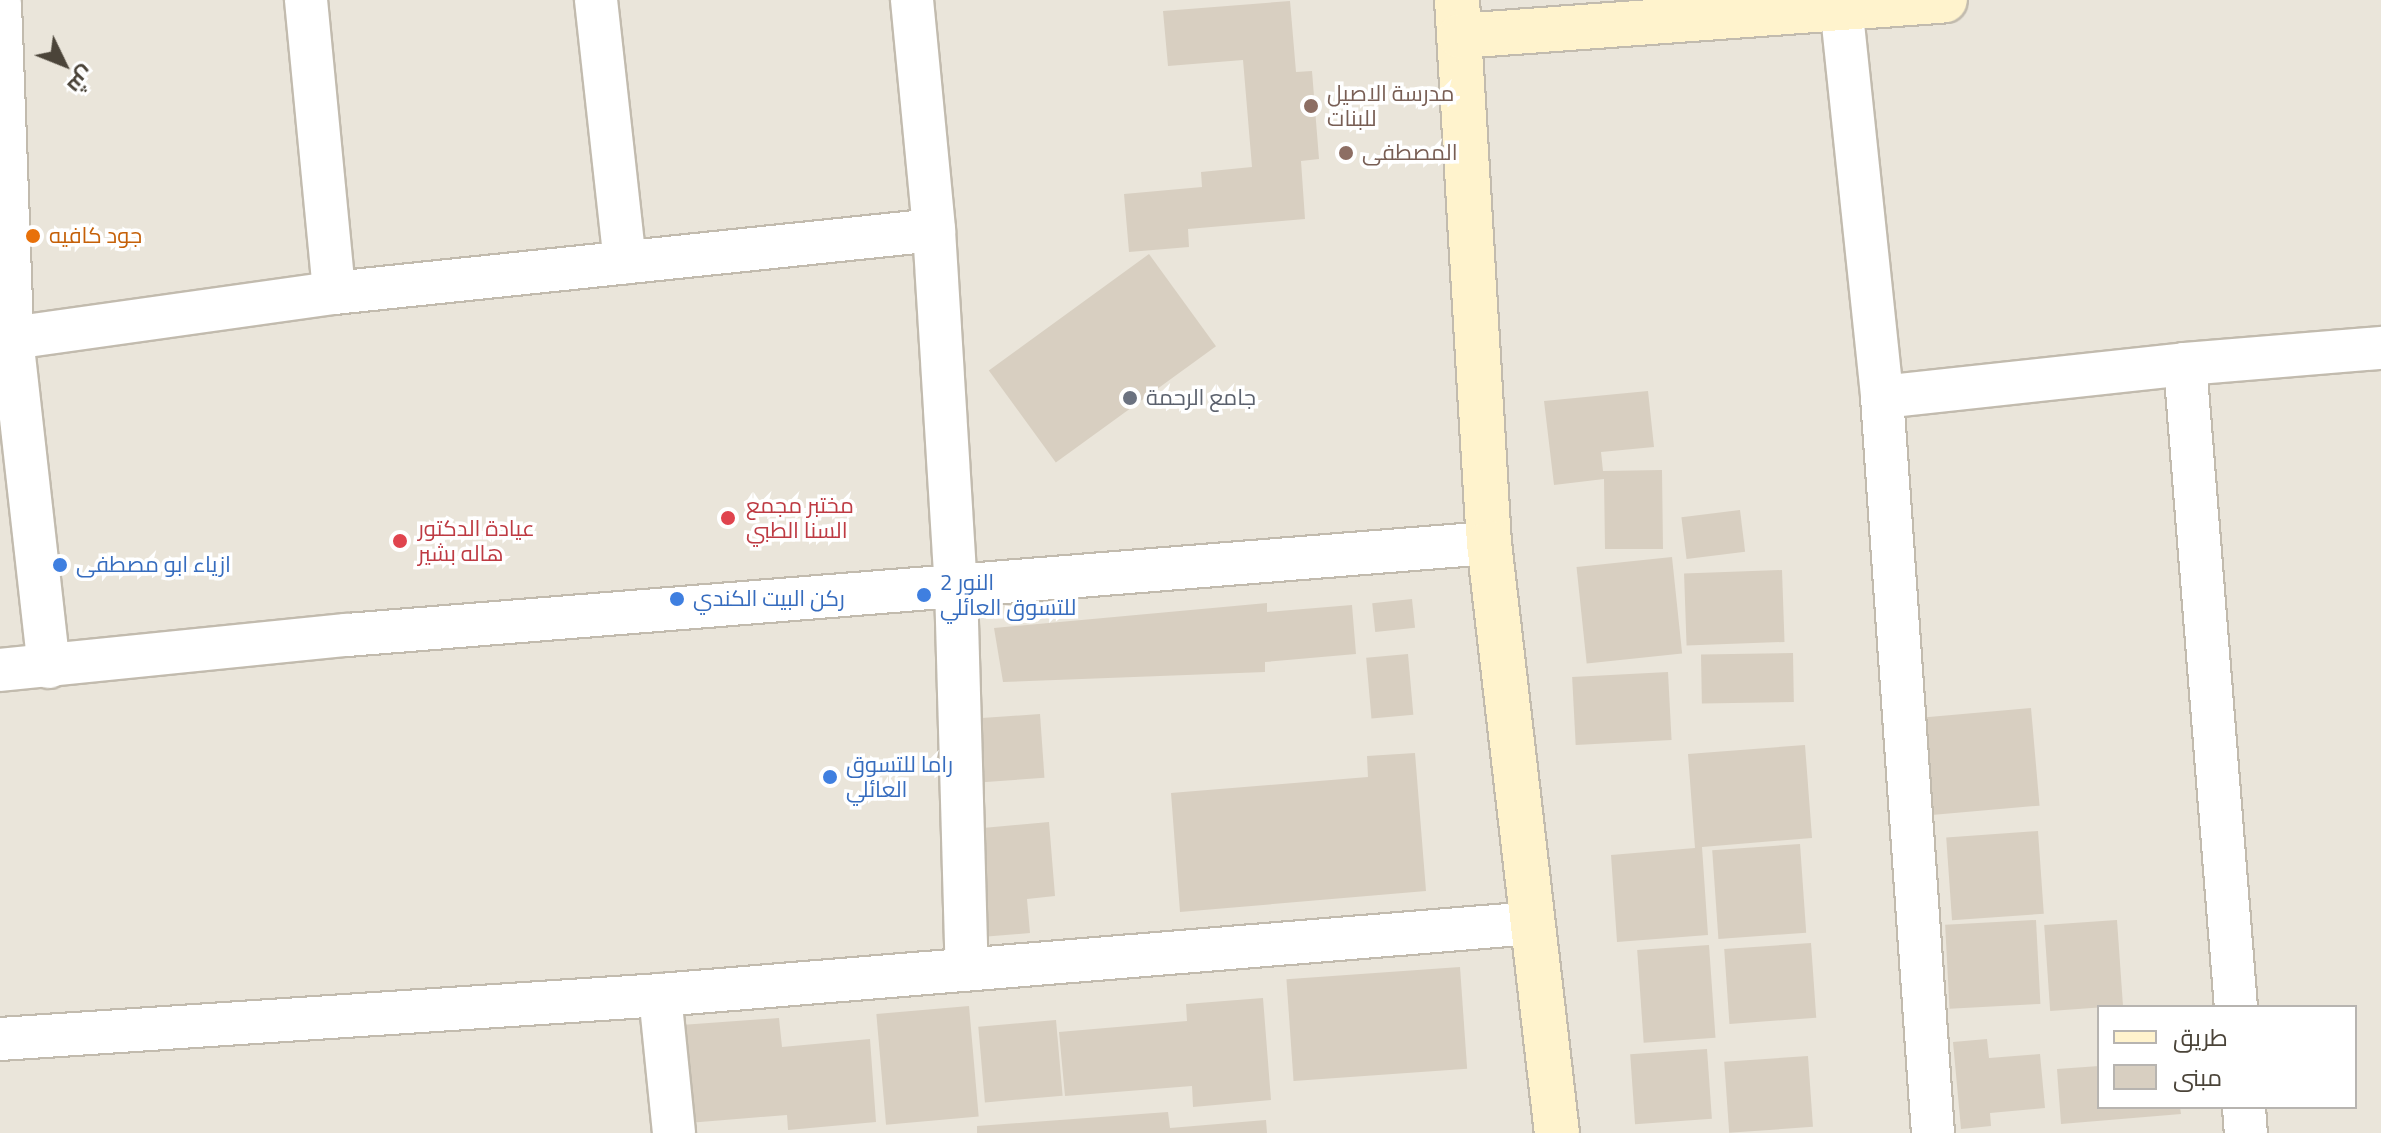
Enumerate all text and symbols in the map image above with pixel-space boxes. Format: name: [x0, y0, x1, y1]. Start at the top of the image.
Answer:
north arrow: [24, 24, 104, 104]
text: ش: [59, 58, 104, 102]
place label: مدرسة الاصيل للبنات: [1327, 80, 1454, 132]
marker: مدرسة الاصيل للبنات: [1302, 97, 1320, 115]
place label: المصطفى: [1362, 140, 1458, 166]
marker: المصطفى: [1337, 144, 1355, 162]
place label: جود كافيه: [49, 223, 142, 249]
marker: جود كافيه: [24, 227, 42, 245]
place label: جامع الرحمة: [1146, 385, 1256, 411]
marker: جامع الرحمة: [1121, 389, 1139, 407]
place label: مختبر مجمع السنا الطبي: [746, 492, 854, 544]
marker: مختبر مجمع السنا الطبي: [717, 507, 739, 529]
place label: عيادة الدكتور هاله بشير: [418, 515, 535, 566]
marker: عيادة الدكتور هاله بشير: [389, 530, 411, 552]
place label: ازياء ابو مصطفى: [76, 552, 231, 578]
marker: ازياء ابو مصطفى: [51, 556, 69, 574]
place label: النور 2 للتسوق العائلي: [940, 569, 1076, 620]
place label: ركن البيت الكندي: [693, 586, 845, 612]
marker: النور 2 للتسوق العائلي: [915, 586, 933, 604]
marker: ركن البيت الكندي: [668, 590, 686, 608]
place label: راما للتسوق العائلي: [846, 751, 953, 802]
marker: راما للتسوق العائلي: [821, 768, 839, 786]
legend: [2097, 1005, 2357, 1109]
text: طريق: [2173, 1019, 2228, 1055]
text: مبنى: [2173, 1059, 2222, 1095]

